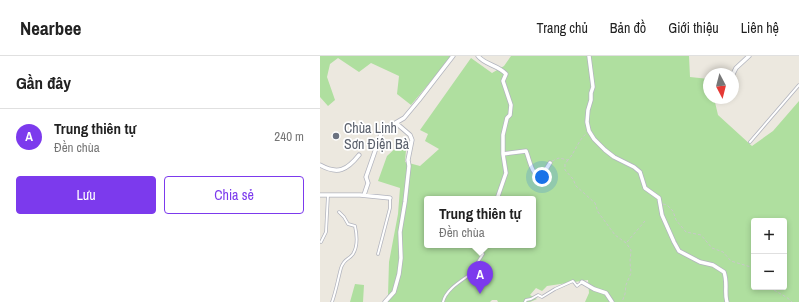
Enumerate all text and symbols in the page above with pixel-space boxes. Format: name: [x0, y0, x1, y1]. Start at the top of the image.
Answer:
text: Nearbee: [20, 15, 81, 41]
text: Trang chủ: [537, 19, 588, 37]
text: Bản đồ: [610, 19, 646, 37]
text: Giới thiệu: [668, 19, 719, 37]
text: Liên hệ: [741, 19, 779, 37]
north arrow: [703, 68, 739, 104]
text: Gần đây: [16, 71, 71, 94]
text: Trung thiên tự: [54, 118, 136, 139]
place label: Chùa Linh Sơn Điện Bà: [344, 119, 410, 153]
text: A: [25, 128, 33, 145]
text: 240 m: [274, 128, 304, 145]
marker: Chùa Linh Sơn Điện Bà: [331, 131, 341, 141]
text: Đền chùa: [54, 139, 100, 156]
your location: [532, 167, 552, 187]
button: Lưu: [16, 176, 156, 214]
button: Chia sẻ: [164, 176, 304, 214]
popup: [424, 196, 536, 248]
text: Trung thiên tự: [439, 203, 521, 224]
map controls: [751, 218, 787, 290]
button: +: [751, 218, 787, 254]
text: Đền chùa: [439, 224, 485, 241]
button: −: [751, 254, 787, 290]
pin: A: [467, 261, 493, 294]

